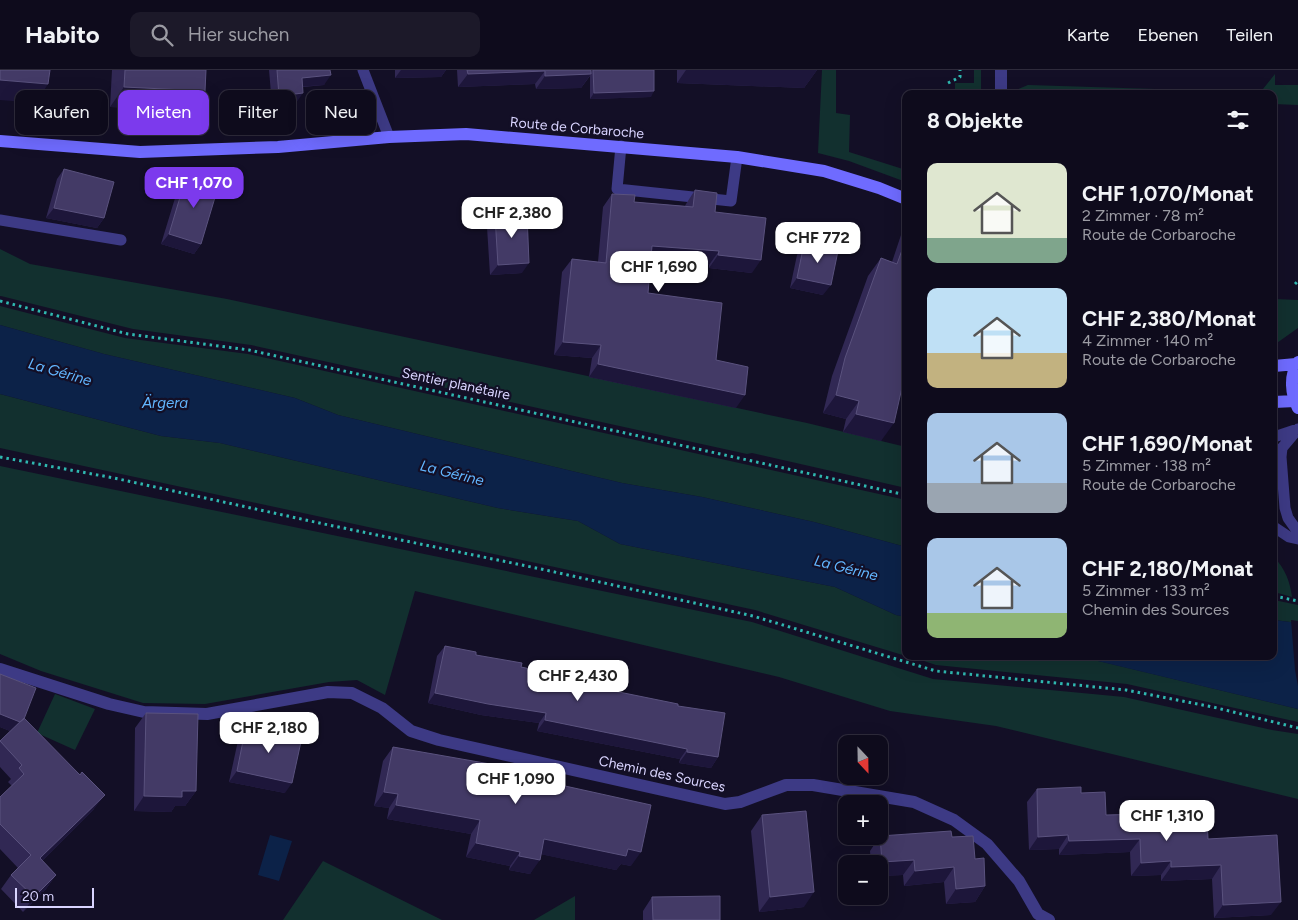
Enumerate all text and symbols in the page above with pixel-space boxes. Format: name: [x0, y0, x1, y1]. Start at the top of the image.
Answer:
search box: [130, 12, 480, 57]
text: Habito: [25, 20, 100, 49]
icon: search: [148, 21, 176, 49]
text: Hier suchen: [188, 23, 289, 46]
text: Karte: [1067, 24, 1109, 46]
text: Ebenen: [1137, 24, 1198, 46]
text: Teilen: [1226, 24, 1273, 46]
chip: Kaufen: [15, 90, 108, 135]
chip: Mieten: [118, 90, 209, 135]
chip: Filter: [219, 90, 296, 135]
chip: Neu: [306, 90, 376, 135]
icon: filters: [1224, 106, 1252, 134]
text: 8 Objekte: [927, 108, 1023, 133]
street label: Route de Corbaroche: [509, 114, 645, 142]
pin: CHF 1,070: [137, 166, 251, 209]
text: CHF 1,070: [156, 173, 232, 192]
text: CHF 1,070/Monat: [1082, 181, 1254, 206]
icon: home: [967, 183, 1027, 243]
pin: CHF 2,380: [455, 196, 569, 239]
text: CHF 2,380: [473, 203, 551, 222]
text: 2 Zimmer · 78 m²: [1082, 206, 1204, 225]
pin: CHF 772: [772, 222, 864, 264]
text: Route de Corbaroche: [1082, 225, 1236, 244]
text: CHF 772: [786, 228, 850, 247]
pin: CHF 1,690: [602, 250, 716, 293]
text: CHF 1,690: [621, 257, 697, 276]
text: CHF 2,380/Monat: [1082, 306, 1256, 331]
icon: home: [967, 308, 1027, 368]
text: 4 Zimmer · 140 m²: [1082, 331, 1213, 350]
text: Route de Corbaroche: [1082, 350, 1236, 369]
water label: La Gérine: [26, 354, 94, 390]
street label: Sentier planétaire: [400, 364, 512, 404]
water label: Ärgera: [141, 394, 188, 412]
text: CHF 1,690/Monat: [1082, 431, 1253, 456]
icon: home: [967, 433, 1027, 493]
water label: La Gérine: [418, 456, 486, 490]
text: 5 Zimmer · 138 m²: [1082, 456, 1211, 475]
text: Route de Corbaroche: [1082, 475, 1236, 494]
water label: La Gérine: [812, 551, 880, 585]
text: CHF 2,180/Monat: [1082, 556, 1253, 581]
icon: home: [967, 558, 1027, 618]
text: 5 Zimmer · 133 m²: [1082, 581, 1210, 600]
text: Chemin des Sources: [1082, 600, 1229, 619]
pin: CHF 2,430: [521, 660, 635, 702]
text: CHF 2,430: [538, 666, 618, 685]
pin: CHF 2,180: [212, 712, 326, 754]
text: CHF 2,180: [231, 718, 307, 737]
north arrow: [838, 735, 888, 785]
map controls: [838, 735, 888, 905]
street label: Chemin des Sources: [597, 752, 727, 796]
pin: CHF 1,090: [459, 762, 573, 805]
text: CHF 1,090: [477, 769, 555, 788]
button: +: [838, 795, 888, 845]
pin: CHF 1,310: [1110, 800, 1224, 842]
text: CHF 1,310: [1130, 806, 1204, 825]
button: −: [838, 855, 888, 905]
scale bar: [15, 885, 94, 908]
text: 20 m: [22, 888, 54, 905]

